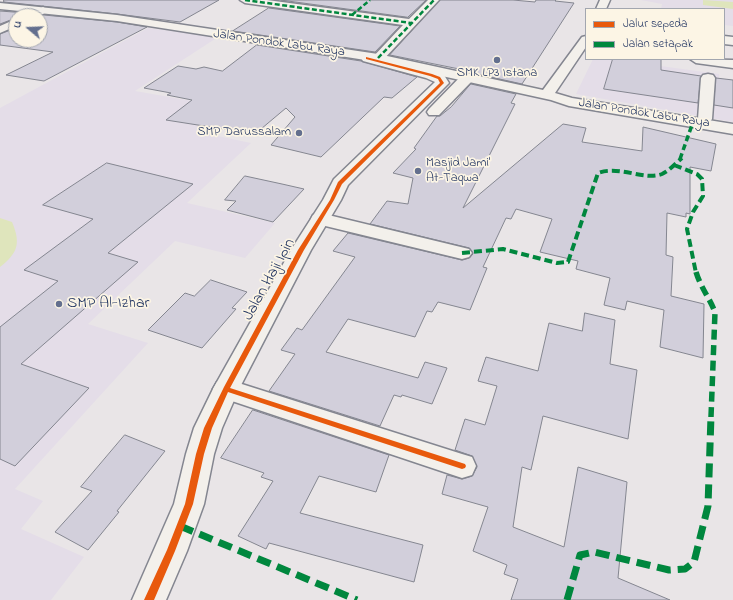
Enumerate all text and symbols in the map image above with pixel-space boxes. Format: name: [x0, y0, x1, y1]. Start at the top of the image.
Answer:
north arrow: [8, 8, 48, 48]
legend: [585, 8, 725, 60]
text: Jalur sepeda: [623, 15, 688, 33]
text: U: [9, 19, 26, 30]
street label: Jalan Pondok Labu Raya: [212, 27, 346, 61]
text: Jalan setapak: [623, 35, 693, 53]
marker: SMK LP3 Istana: [492, 55, 502, 65]
place label: SMK LP3 Istana: [457, 66, 537, 82]
street label: Jalan Pondok Labu Raya: [577, 96, 711, 132]
place label: SMP Darussalam: [197, 125, 291, 141]
marker: SMP Darussalam: [294, 128, 304, 138]
place label: Masjid Jami' At-Taqwa: [426, 156, 490, 187]
marker: Masjid Jami' At-Taqwa: [413, 166, 423, 176]
street label: Jalan Haji Ipin: [240, 236, 300, 324]
place label: SMP Al-Izhar: [67, 294, 149, 314]
marker: SMP Al-Izhar: [54, 299, 64, 309]

